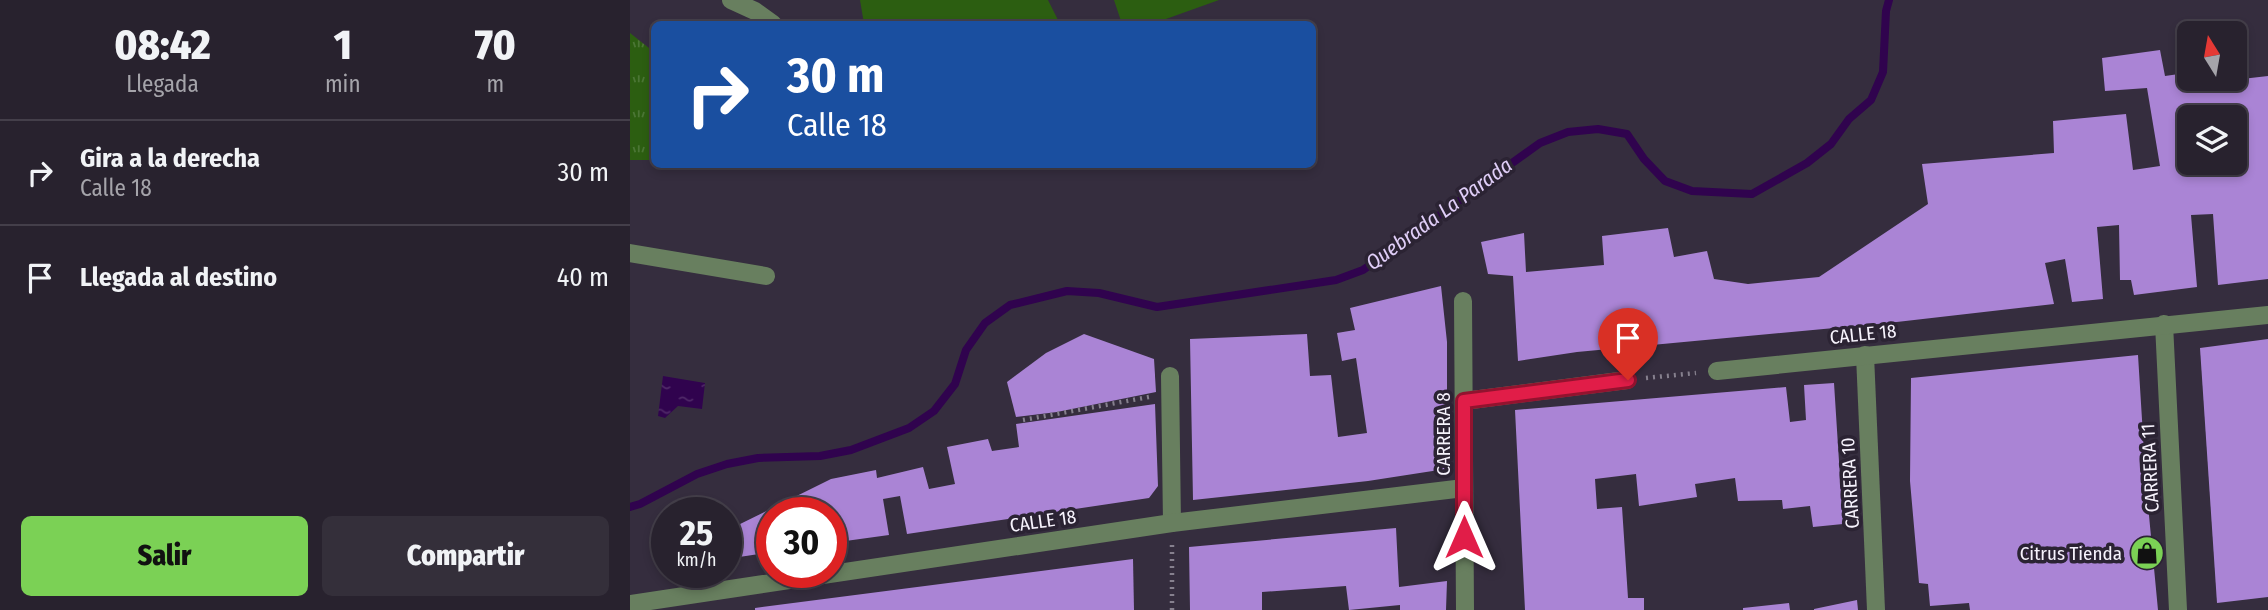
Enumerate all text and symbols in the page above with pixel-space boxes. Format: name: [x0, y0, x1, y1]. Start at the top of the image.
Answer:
text: 08:42: [114, 20, 211, 70]
text: 1: [334, 20, 352, 70]
text: 70: [475, 20, 516, 70]
north arrow: [2177, 21, 2247, 91]
map controls: [2177, 21, 2247, 175]
text: 30 m: [787, 46, 885, 105]
icon: right: [672, 49, 763, 140]
text: Llegada: [126, 70, 199, 98]
text: min: [325, 70, 361, 98]
text: m: [486, 70, 504, 98]
button: layers: [2177, 105, 2247, 175]
text: Calle 18: [787, 106, 887, 144]
text: Gira a la derecha: [80, 143, 260, 174]
water label: Quebrada La Parada: [1361, 152, 1517, 276]
icon: right: [21, 154, 59, 192]
text: 30 m: [558, 157, 609, 188]
text: Calle 18: [80, 174, 152, 202]
icon: arrive: [21, 259, 59, 297]
text: Llegada al destino: [80, 262, 277, 293]
text: 40 m: [557, 262, 609, 293]
pin: [1598, 308, 1658, 380]
icon: arrive: [1609, 319, 1647, 357]
street label: CALLE 18: [1829, 319, 1897, 349]
street label: CARRERA 8: [1432, 392, 1455, 476]
street label: CARRERA 11: [2136, 423, 2164, 513]
street label: CARRERA 10: [1836, 437, 1864, 529]
speed limit sign: 30: [756, 497, 847, 588]
position arrow: [1427, 500, 1501, 574]
street label: CALLE 18: [1008, 505, 1078, 537]
text: 25: [680, 512, 713, 554]
button: Salir: [21, 516, 308, 596]
button: Compartir: [322, 516, 609, 596]
shop icon: Citrus Tienda: [2128, 534, 2166, 572]
place label: Citrus Tienda: [2020, 542, 2122, 565]
text: km/h: [676, 549, 717, 571]

